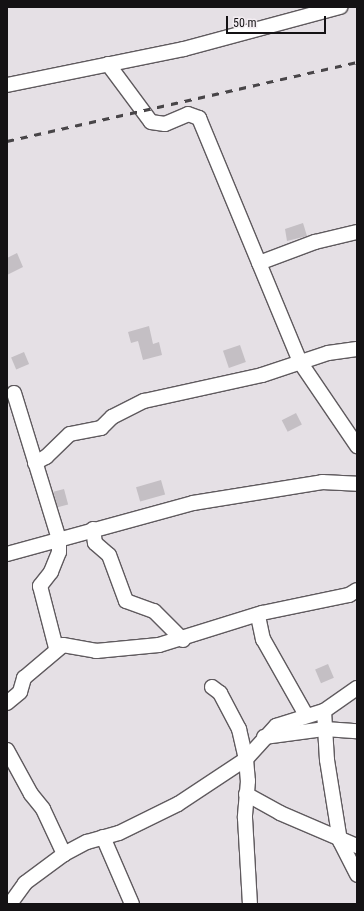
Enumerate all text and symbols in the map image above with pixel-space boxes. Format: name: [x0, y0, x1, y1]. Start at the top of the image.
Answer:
scale bar: [228, 8, 328, 34]
text: 50 m: [233, 16, 257, 30]

